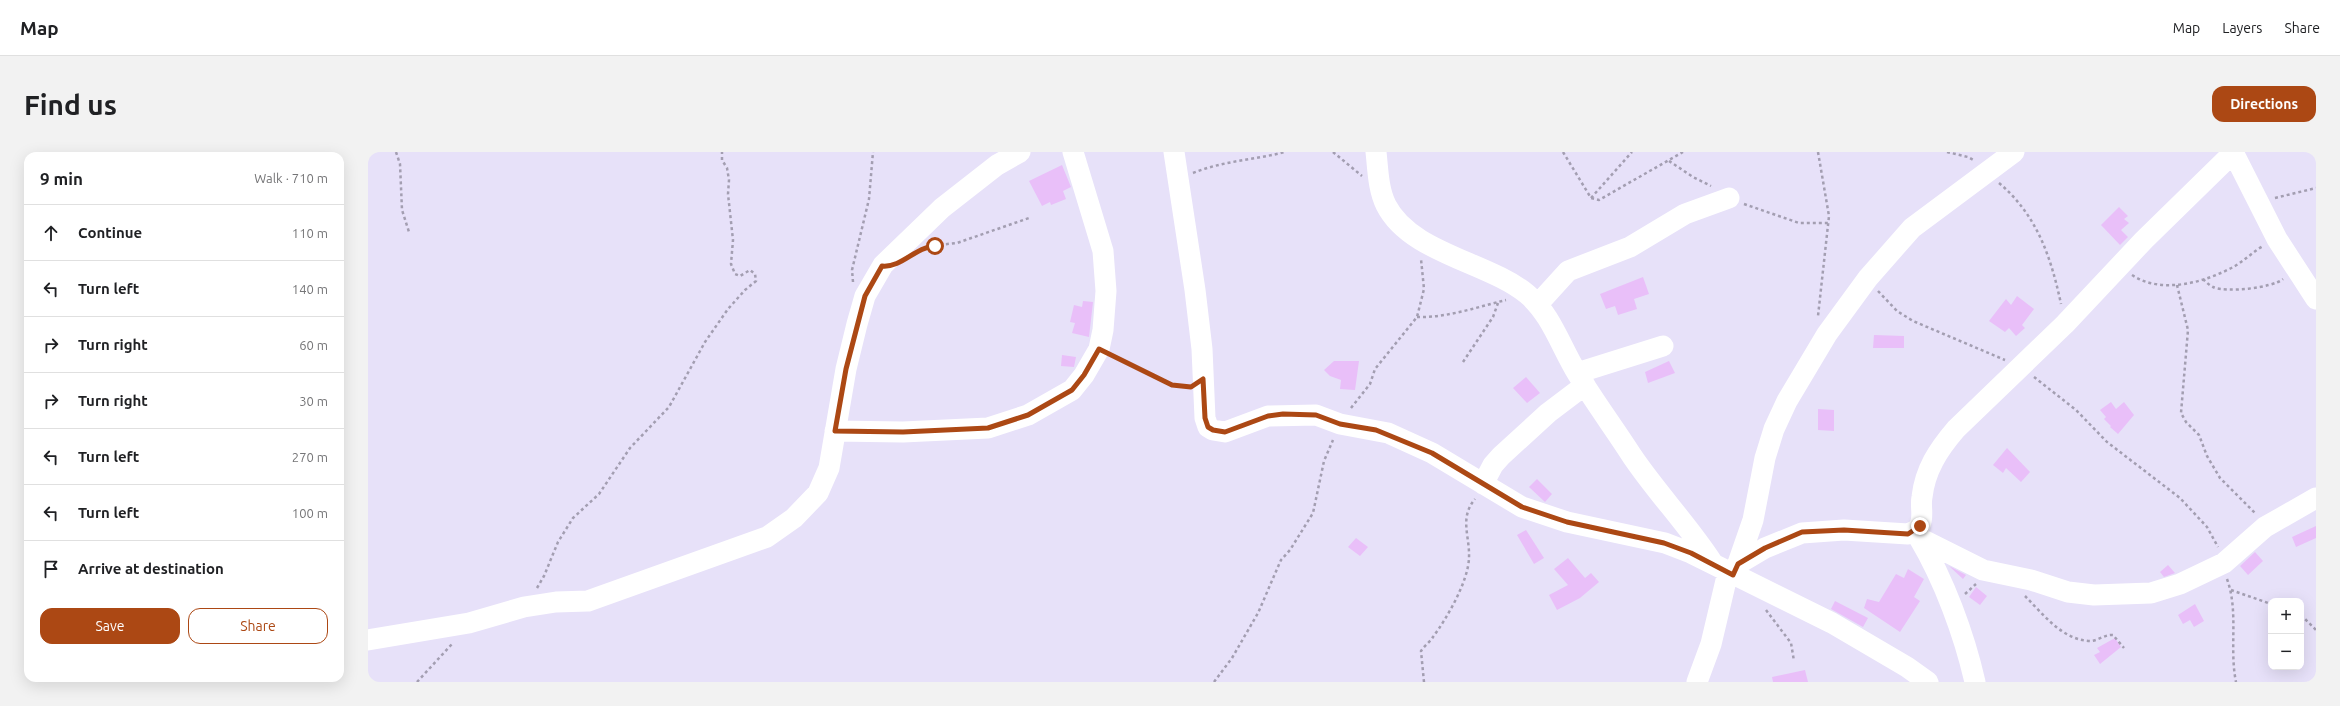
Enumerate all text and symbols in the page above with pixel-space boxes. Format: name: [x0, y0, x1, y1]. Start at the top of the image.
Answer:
text: Map: [20, 17, 59, 39]
text: Map: [2173, 20, 2200, 36]
text: Layers: [2222, 20, 2262, 36]
text: Share: [2284, 20, 2320, 36]
button: Directions: [2212, 86, 2316, 122]
text: Find us: [24, 89, 117, 120]
text: 9 min: [40, 169, 83, 188]
text: Walk · 710 m: [254, 171, 328, 185]
icon: ahead: [40, 222, 62, 244]
text: Continue: [78, 224, 142, 241]
text: 110 m: [292, 226, 328, 240]
route start: [926, 237, 944, 255]
icon: left: [40, 278, 62, 300]
text: Turn left: [78, 280, 139, 297]
text: 140 m: [292, 282, 328, 296]
icon: right: [40, 334, 62, 356]
text: Turn right: [78, 336, 148, 353]
text: 60 m: [299, 338, 328, 352]
icon: right: [40, 390, 62, 412]
text: Turn right: [78, 392, 148, 409]
text: 30 m: [299, 394, 328, 408]
icon: left: [40, 446, 62, 468]
text: Turn left: [78, 448, 139, 465]
text: 270 m: [292, 450, 328, 464]
icon: left: [40, 502, 62, 524]
text: Turn left: [78, 504, 139, 521]
text: 100 m: [292, 506, 328, 520]
route end: [1911, 517, 1929, 535]
icon: arrive: [40, 558, 62, 580]
text: Arrive at destination: [78, 560, 224, 577]
map controls: [2268, 598, 2304, 670]
button: +: [2268, 598, 2304, 634]
button: Save: [40, 608, 180, 644]
button: Share: [188, 608, 328, 644]
button: −: [2268, 634, 2304, 670]

